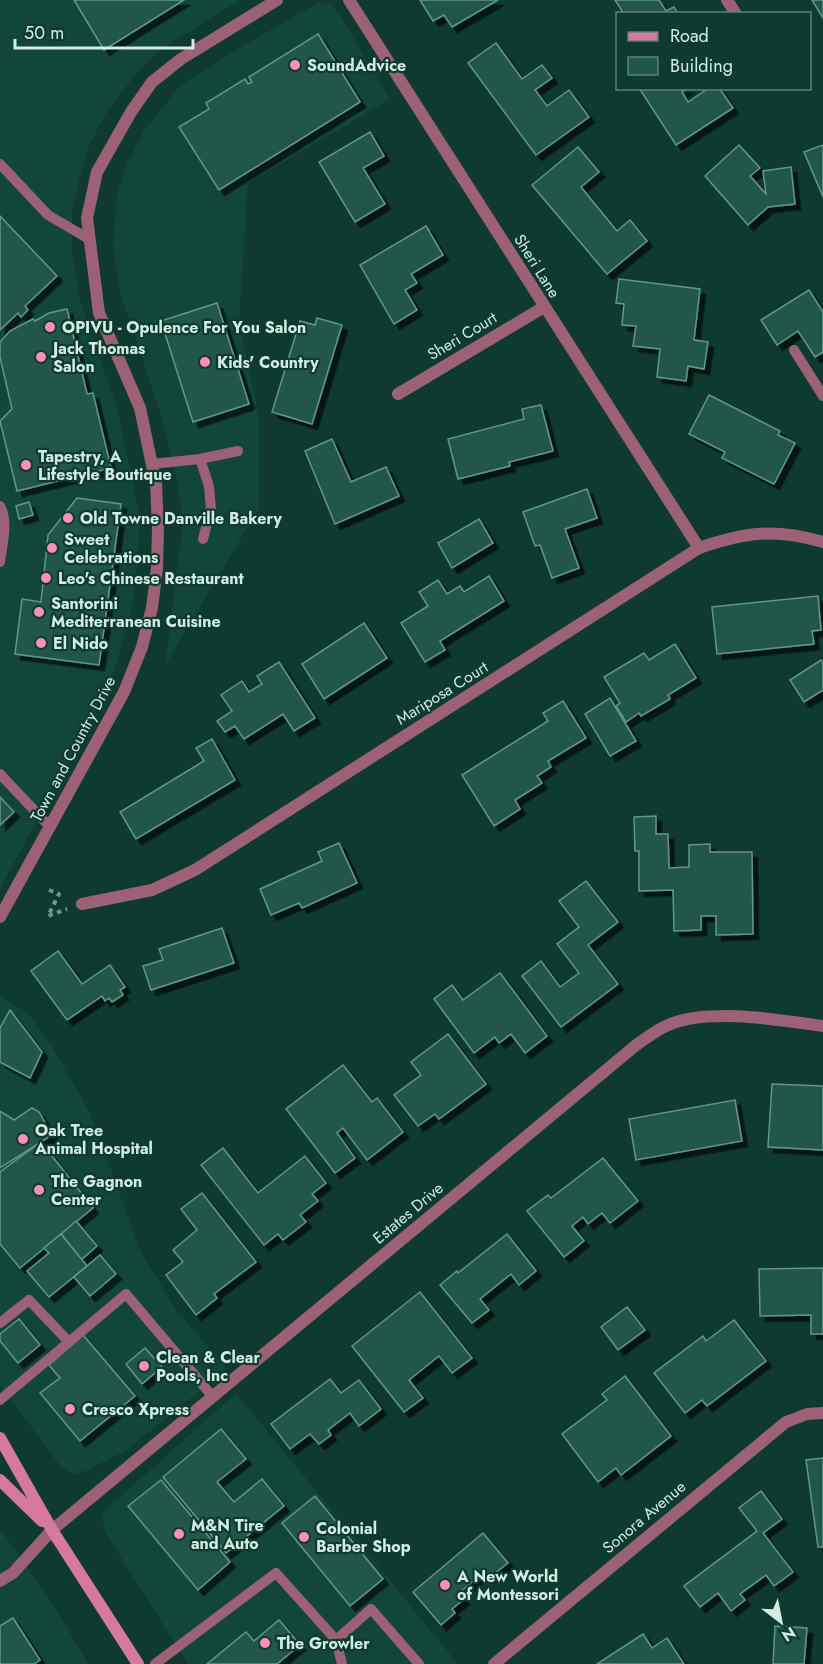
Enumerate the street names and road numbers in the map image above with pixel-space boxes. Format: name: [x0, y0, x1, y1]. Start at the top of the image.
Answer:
street label: Sheri Lane: [508, 230, 566, 302]
street label: Sheri Court: [423, 306, 501, 366]
street label: Mariposa Court: [392, 655, 493, 730]
street label: Town and Country Drive: [25, 672, 121, 826]
street label: Estates Drive: [368, 1177, 448, 1249]
street label: Sonora Avenue: [597, 1475, 691, 1559]

